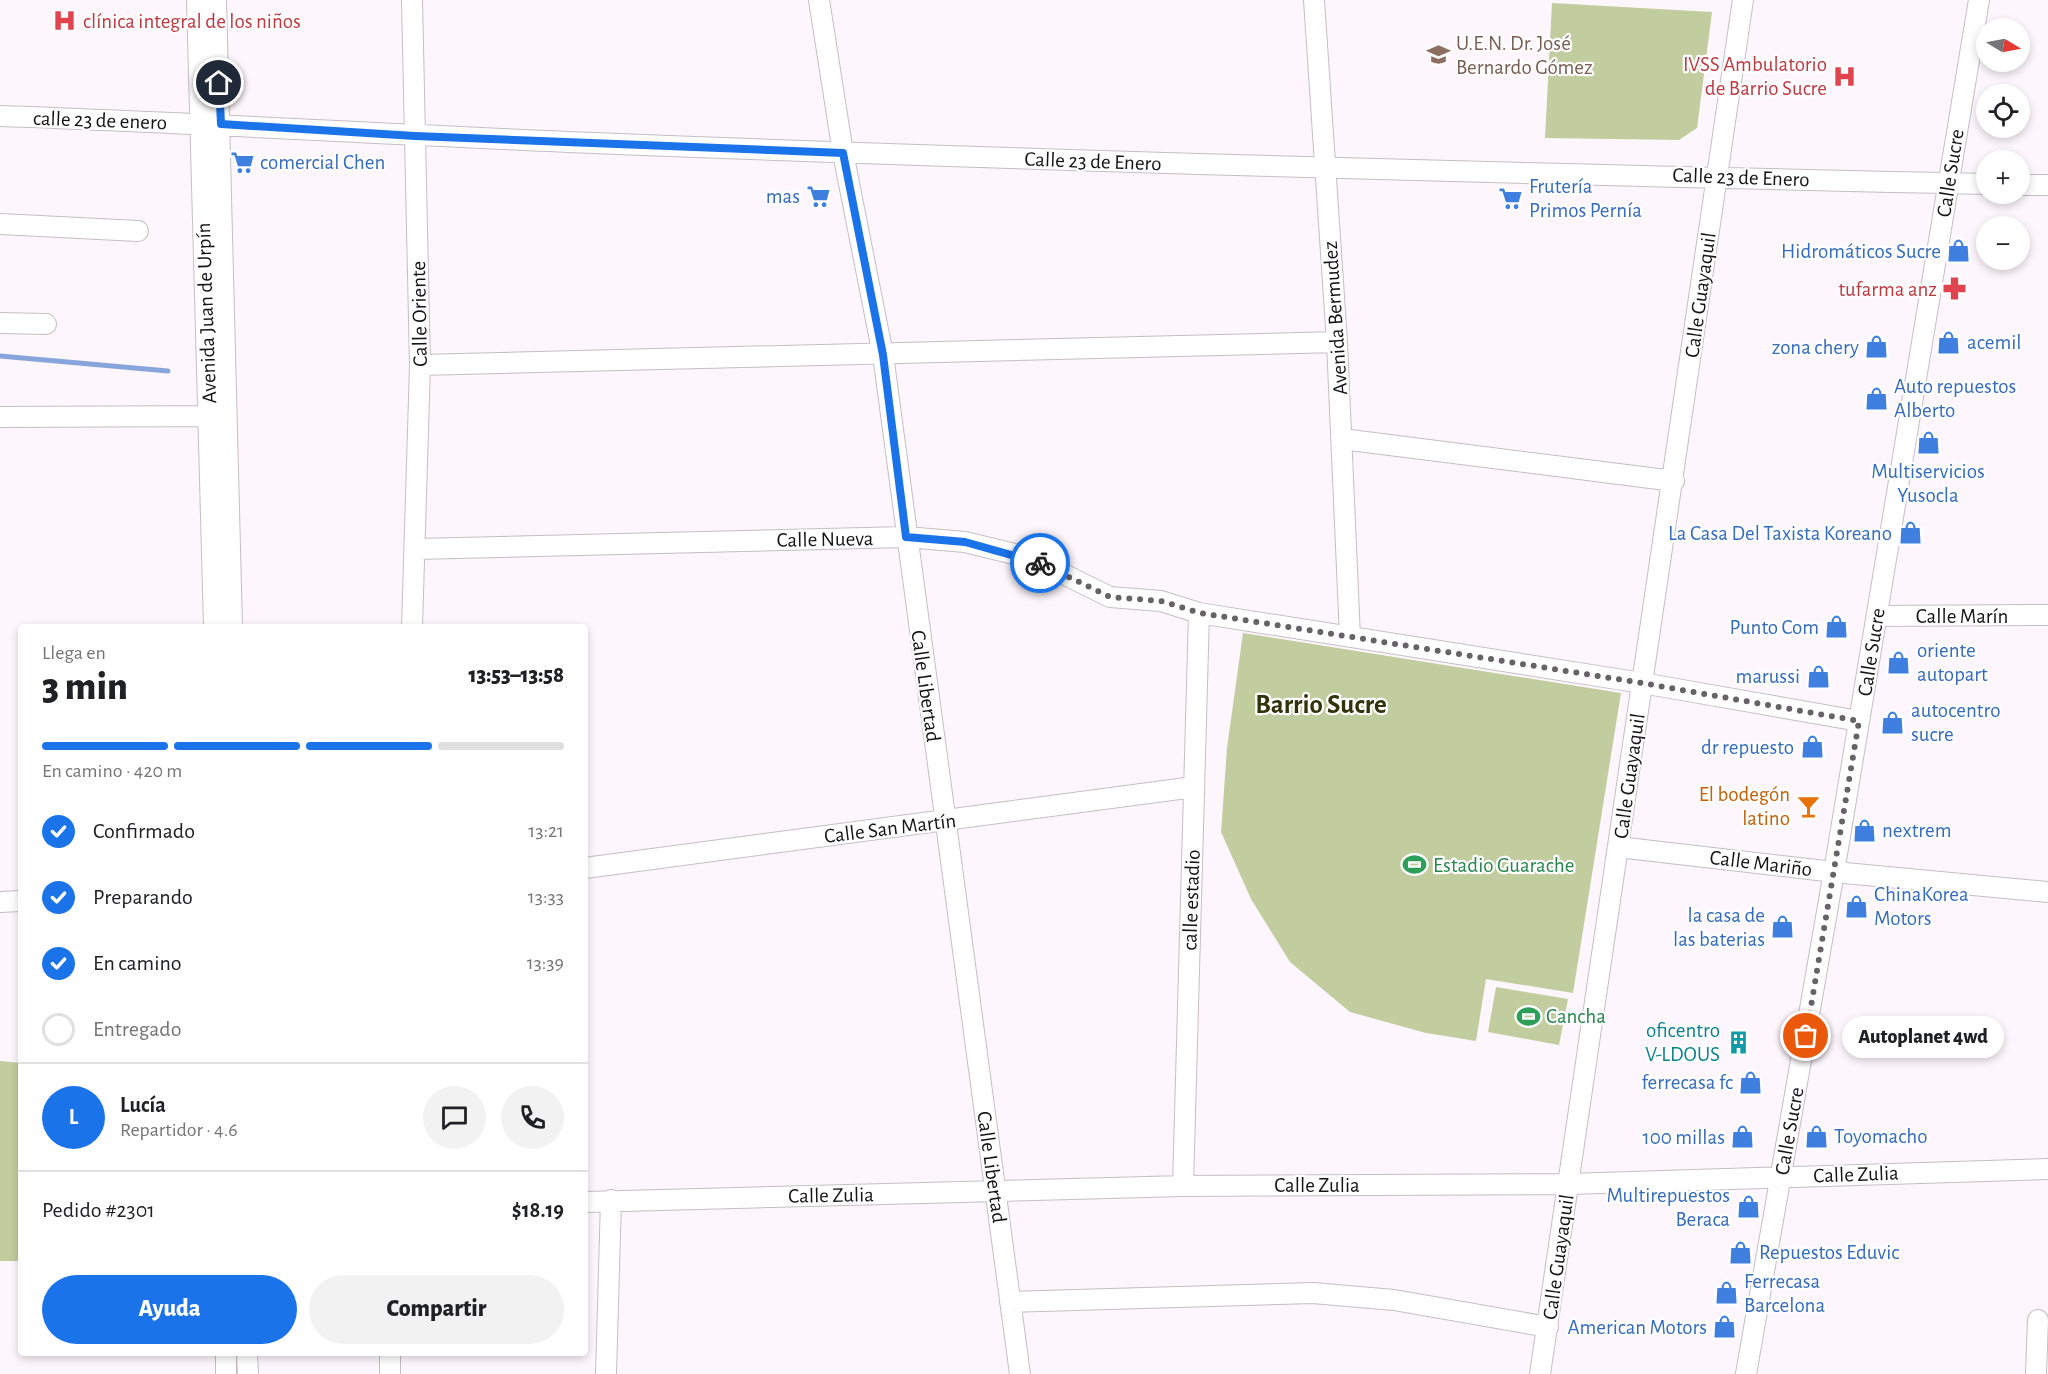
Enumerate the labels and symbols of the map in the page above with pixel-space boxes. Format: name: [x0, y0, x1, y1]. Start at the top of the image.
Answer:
hospital icon: clínica integral de los niños: [52, 8, 78, 34]
place label: clínica integral de los niños: [83, 11, 301, 32]
north arrow: [1976, 18, 2030, 72]
place label: U.E.N. Dr. José Bernardo Gómez: [1456, 33, 1593, 78]
school or university icon: U.E.N. Dr. José Bernardo Gómez: [1425, 42, 1451, 68]
place label: IVSS Ambulatorio de Barrio Sucre: [1683, 54, 1827, 99]
pin: [193, 57, 244, 108]
hospital icon: IVSS Ambulatorio de Barrio Sucre: [1832, 63, 1858, 89]
street label: calle 23 de enero: [33, 108, 167, 133]
street label: Calle Sucre: [1933, 127, 1968, 219]
supermarket icon: comercial Chen: [229, 149, 255, 175]
street label: Calle 23 de Enero: [1024, 149, 1162, 174]
place label: comercial Chen: [260, 152, 385, 173]
street label: Calle 23 de Enero: [1672, 165, 1810, 190]
place label: Frutería Primos Pernía: [1529, 176, 1642, 221]
supermarket icon: mas: [805, 183, 831, 209]
supermarket icon: Frutería Primos Pernía: [1498, 185, 1524, 211]
place label: mas: [766, 186, 800, 207]
street label: Avenida Juan de Urpín: [193, 222, 220, 404]
street label: Calle Guayaquil: [1681, 231, 1720, 359]
shop icon: Hidromáticos Sucre: [1946, 238, 1972, 264]
street label: Avenida Bermudez: [1320, 240, 1351, 396]
place label: Hidromáticos Sucre: [1781, 241, 1941, 262]
street label: Calle Oriente: [408, 261, 431, 367]
pharmacy icon: tufarma anz: [1942, 276, 1968, 302]
place label: tufarma anz: [1838, 279, 1937, 300]
shop icon: acemil: [1936, 329, 1962, 355]
place label: acemil: [1967, 332, 2022, 353]
shop icon: zona chery: [1864, 334, 1890, 360]
place label: zona chery: [1772, 337, 1859, 358]
place label: Auto repuestos Alberto: [1894, 376, 2016, 421]
shop icon: Auto repuestos Alberto: [1863, 385, 1889, 411]
shop icon: Multiservicios Yusocla: [1915, 430, 1941, 456]
place label: Multiservicios Yusocla: [1871, 461, 1985, 506]
shop icon: La Casa Del Taxista Koreano: [1897, 520, 1923, 546]
place label: La Casa Del Taxista Koreano: [1668, 523, 1892, 544]
street label: Calle Nueva: [776, 528, 874, 551]
courier: [1010, 533, 1070, 593]
street label: Calle Sucre: [1854, 606, 1889, 698]
street label: Calle Marín: [1916, 606, 2008, 627]
shop icon: Punto Com: [1824, 614, 1850, 640]
place label: Punto Com: [1729, 617, 1819, 638]
street label: Calle Libertad: [907, 629, 944, 743]
place label: oriente autopart: [1917, 640, 1988, 685]
shop icon: oriente autopart: [1886, 649, 1912, 675]
shop icon: marussi: [1805, 663, 1831, 689]
place label: marussi: [1736, 666, 1800, 687]
district label: Barrio Sucre: [1255, 691, 1387, 718]
place label: autocentro sucre: [1911, 700, 2001, 745]
shop icon: autocentro sucre: [1880, 709, 1906, 735]
street label: Calle Guayaquil: [1610, 712, 1649, 840]
shop icon: dr repuesto: [1799, 734, 1825, 760]
place label: dr repuesto: [1701, 737, 1794, 758]
place label: El bodegón latino: [1699, 784, 1790, 829]
bar icon: El bodegón latino: [1795, 793, 1821, 819]
street label: Calle San Martín: [823, 810, 957, 847]
shop icon: nextrem: [1851, 817, 1877, 843]
place label: nextrem: [1882, 820, 1952, 841]
street label: Calle Mariño: [1709, 847, 1813, 880]
street label: calle estadio: [1179, 849, 1204, 951]
sports icon: Estadio Guarache: [1402, 852, 1428, 878]
place label: Estadio Guarache: [1433, 855, 1574, 876]
place label: ChinaKorea Motors: [1874, 884, 1969, 929]
shop icon: ChinaKorea Motors: [1843, 893, 1869, 919]
place label: la casa de las baterias: [1673, 905, 1765, 950]
shop icon: la casa de las baterias: [1770, 914, 1796, 940]
sports icon: Cancha: [1515, 1003, 1541, 1029]
place label: Cancha: [1546, 1006, 1606, 1027]
pin: [1780, 1010, 1831, 1061]
callout: Autoplanet 4wd: [1842, 1015, 2004, 1057]
place label: oficentro V-LDOUS: [1645, 1020, 1720, 1065]
building icon: oficentro V-LDOUS: [1725, 1029, 1751, 1055]
shop icon: ferrecasa fc: [1738, 1069, 1764, 1095]
place label: ferrecasa fc: [1642, 1072, 1733, 1093]
street label: Calle Sucre: [1771, 1085, 1808, 1177]
street label: Calle Libertad: [973, 1110, 1010, 1224]
shop icon: Toyomacho: [1803, 1123, 1829, 1149]
shop icon: 100 millas: [1730, 1124, 1756, 1150]
place label: Toyomacho: [1834, 1126, 1928, 1147]
place label: 100 millas: [1642, 1127, 1725, 1148]
street label: Calle Zulia: [1813, 1163, 1899, 1186]
street label: Calle Zulia: [1274, 1175, 1360, 1196]
street label: Calle Zulia: [788, 1184, 874, 1207]
place label: Multirepuestos Beraca: [1606, 1185, 1730, 1230]
street label: Calle Guayaquil: [1539, 1193, 1578, 1321]
shop icon: Multirepuestos Beraca: [1735, 1194, 1761, 1220]
shop icon: Repuestos Eduvic: [1728, 1239, 1754, 1265]
place label: Repuestos Eduvic: [1759, 1242, 1899, 1263]
place label: Ferrecasa Barcelona: [1744, 1271, 1825, 1316]
shop icon: Ferrecasa Barcelona: [1713, 1280, 1739, 1306]
shop icon: American Motors: [1712, 1314, 1738, 1340]
place label: American Motors: [1568, 1317, 1707, 1338]

